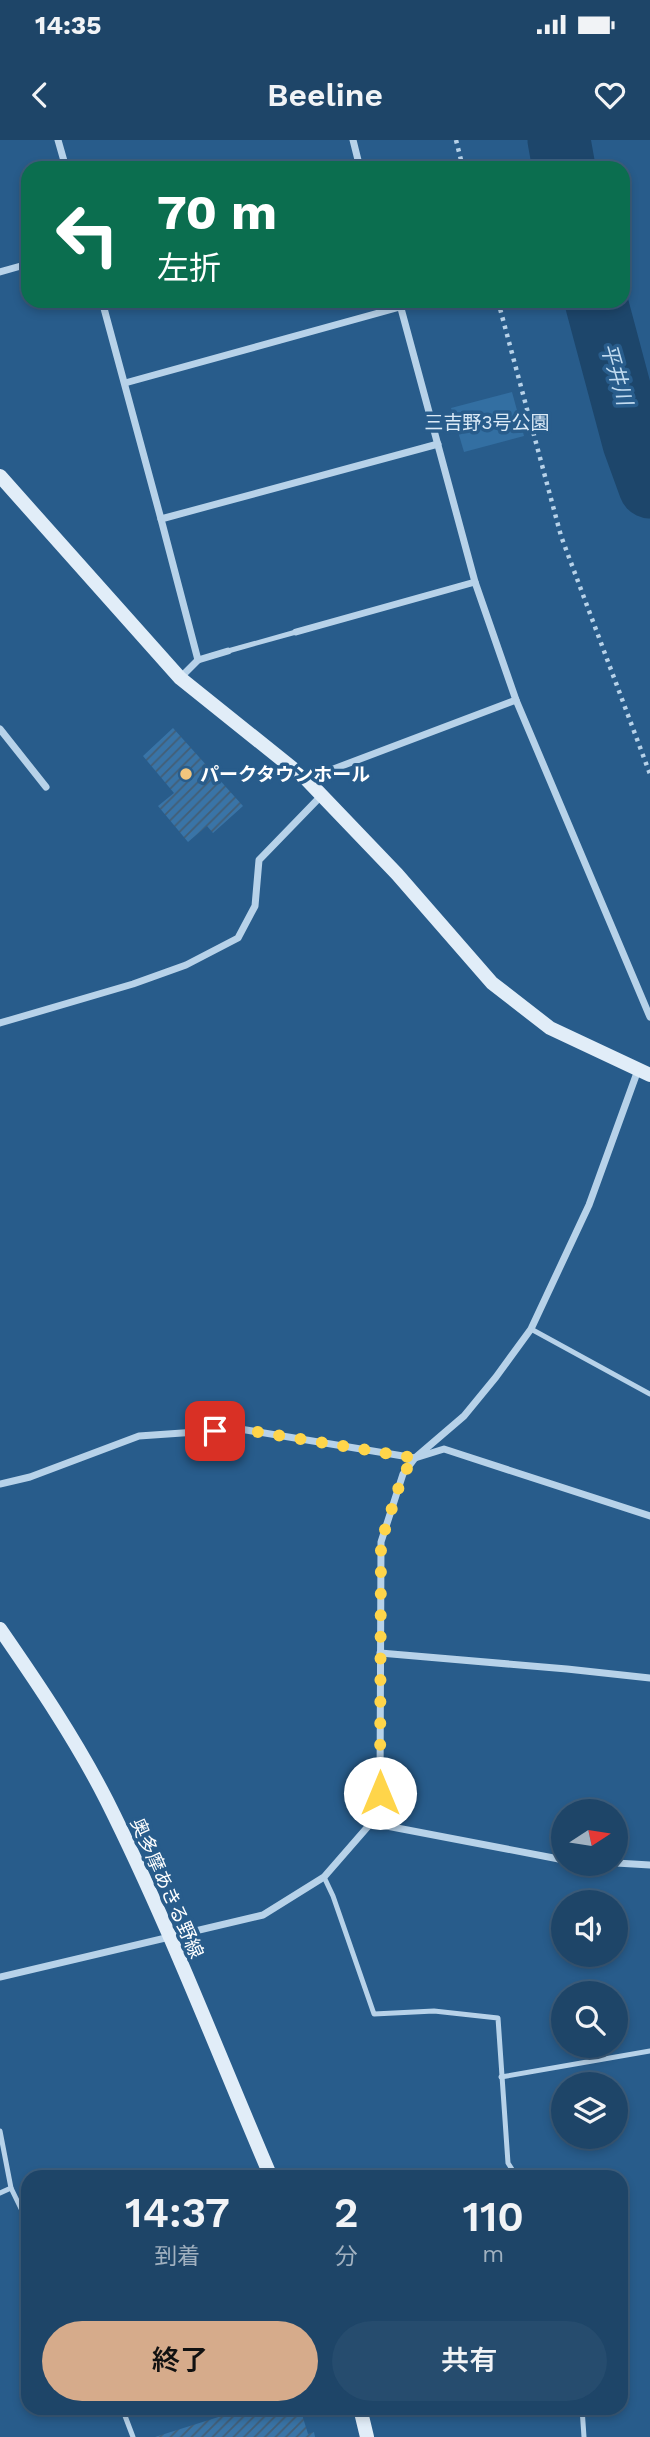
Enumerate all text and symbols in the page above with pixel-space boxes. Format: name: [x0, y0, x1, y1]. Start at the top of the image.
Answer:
text: 14:35: [35, 10, 101, 40]
icon: back: [21, 76, 59, 114]
text: Beeline: [267, 76, 383, 114]
icon: heart: [591, 76, 629, 114]
text: 70 m: [157, 183, 277, 241]
icon: left: [42, 189, 133, 280]
text: 左折: [157, 249, 221, 287]
water label: 平井川: [596, 340, 638, 410]
park label: 三吉野3号公園: [424, 411, 550, 434]
place label: パークタウンホール: [200, 763, 370, 786]
marker: パークタウンホール: [178, 766, 194, 782]
pin: [185, 1401, 245, 1461]
icon: arrive: [196, 1412, 234, 1450]
position arrow: [343, 1756, 417, 1830]
north arrow: [551, 1799, 628, 1876]
map controls: [551, 1799, 628, 2149]
street label: 奥多摩あきる野線: [126, 1814, 208, 1962]
button: sound: [551, 1890, 628, 1967]
button: search: [551, 1981, 628, 2058]
button: layers: [551, 2072, 628, 2149]
text: 14:37: [125, 2188, 230, 2237]
text: 2: [334, 2188, 359, 2237]
text: 110: [462, 2192, 524, 2241]
text: m: [482, 2241, 504, 2268]
text: 到着: [154, 2243, 200, 2270]
text: 分: [335, 2243, 358, 2270]
button: 終了: [42, 2321, 318, 2401]
button: 共有: [332, 2321, 607, 2401]

